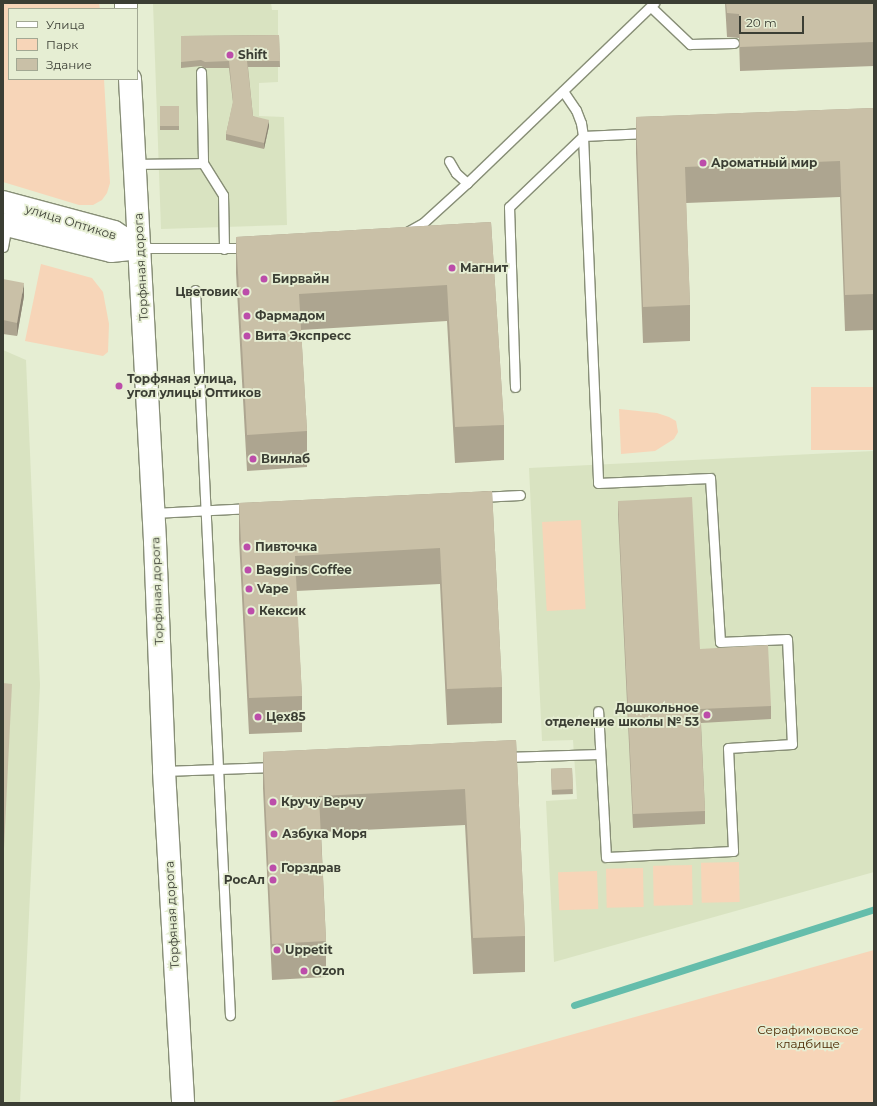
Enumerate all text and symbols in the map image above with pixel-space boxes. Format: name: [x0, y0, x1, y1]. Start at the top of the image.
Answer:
legend: [8, 8, 138, 80]
scale bar: [741, 8, 806, 34]
text: 20 m: [746, 15, 777, 30]
text: Улица: [46, 17, 85, 32]
text: Парк: [46, 37, 78, 52]
place label: Shift: [238, 48, 267, 62]
marker: Shift: [225, 50, 235, 60]
text: Здание: [46, 57, 92, 72]
place label: Ароматный мир: [711, 156, 817, 170]
marker: Ароматный мир: [698, 158, 708, 168]
street label: улица Оптиков: [24, 201, 118, 243]
street label: Торфяная дорога: [131, 213, 151, 321]
place label: Магнит: [460, 261, 508, 275]
marker: Магнит: [447, 263, 457, 273]
place label: Бирвайн: [272, 272, 329, 286]
marker: Бирвайн: [259, 274, 269, 284]
place label: Цветовик: [175, 285, 238, 299]
marker: Цветовик: [241, 287, 251, 297]
place label: Фармадом: [255, 309, 325, 323]
marker: Фармадом: [242, 311, 252, 321]
place label: Вита Экспресс: [255, 329, 351, 343]
marker: Вита Экспресс: [242, 331, 252, 341]
place label: Торфяная улица, угол улицы Оптиков: [127, 372, 261, 400]
marker: Торфяная улица, угол улицы Оптиков: [114, 381, 124, 391]
place label: Винлаб: [261, 452, 310, 466]
marker: Винлаб: [248, 454, 258, 464]
street label: Торфяная дорога: [148, 537, 166, 645]
place label: Пивточка: [255, 540, 317, 554]
marker: Пивточка: [242, 542, 252, 552]
place label: Baggins Coffee: [256, 563, 352, 577]
marker: Baggins Coffee: [243, 565, 253, 575]
place label: Vape: [257, 582, 289, 596]
marker: Vape: [244, 584, 254, 594]
place label: Кексик: [259, 604, 306, 618]
marker: Кексик: [246, 606, 256, 616]
place label: Дошкольное отделение школы № 53: [545, 701, 699, 729]
place label: Цех85: [266, 710, 306, 724]
marker: Дошкольное отделение школы № 53: [702, 710, 712, 720]
marker: Цех85: [253, 712, 263, 722]
place label: Кручу Верчу: [281, 795, 364, 809]
marker: Кручу Верчу: [268, 797, 278, 807]
place label: Азбука Моря: [282, 827, 367, 841]
marker: Азбука Моря: [269, 829, 279, 839]
street label: Торфяная дорога: [162, 861, 182, 969]
place label: Горздрав: [281, 861, 341, 875]
marker: Горздрав: [268, 863, 278, 873]
place label: РосАл: [224, 873, 265, 887]
marker: РосАл: [268, 875, 278, 885]
place label: Uppetit: [285, 943, 333, 957]
marker: Uppetit: [272, 945, 282, 955]
place label: Ozon: [312, 964, 345, 978]
marker: Ozon: [299, 966, 309, 976]
park label: Серафимовское кладбище: [757, 1023, 859, 1051]

